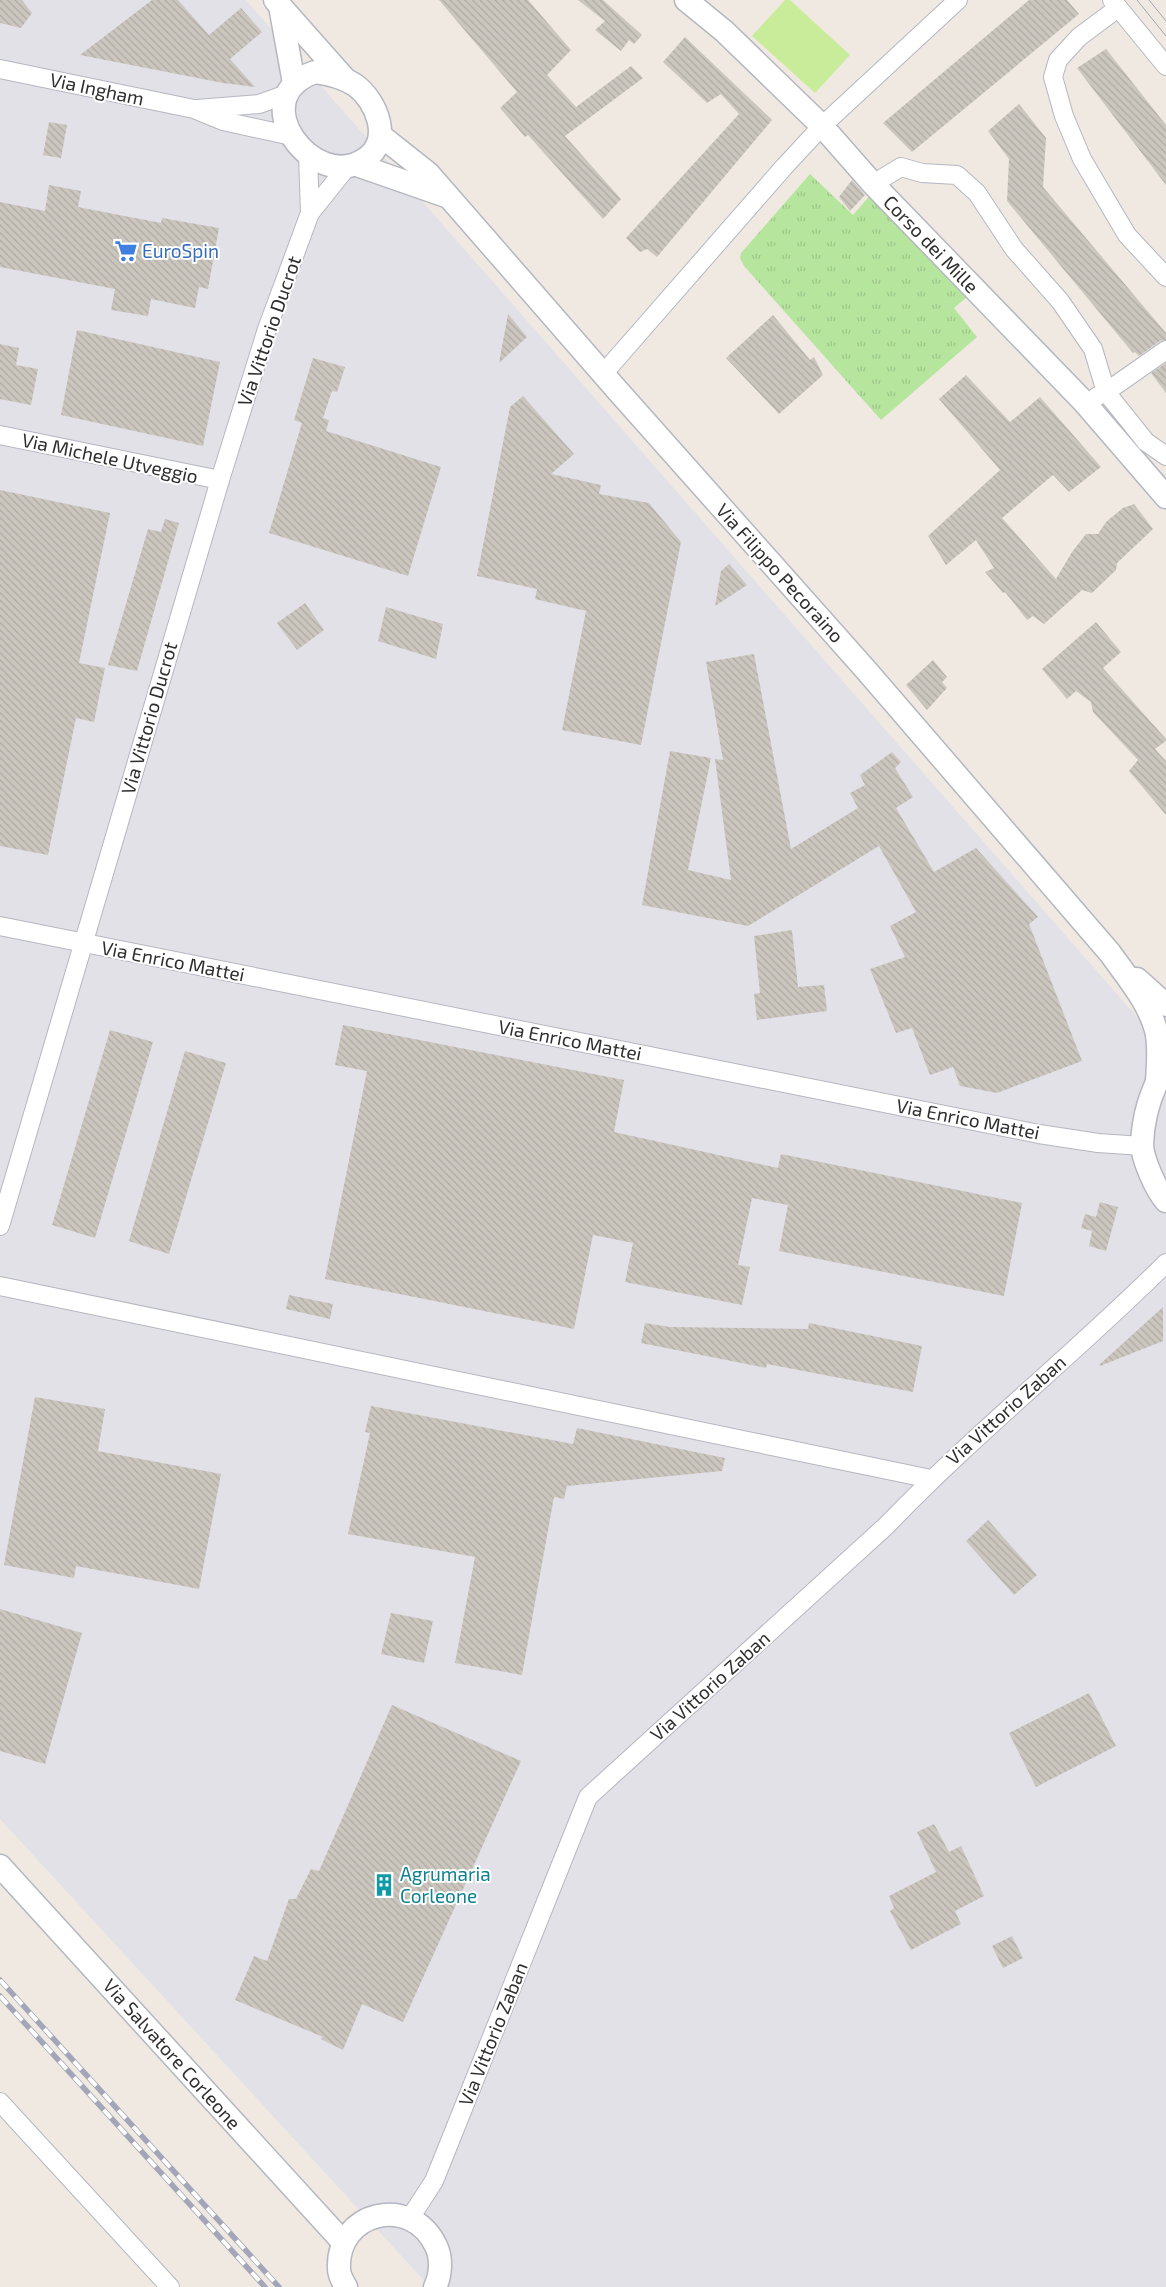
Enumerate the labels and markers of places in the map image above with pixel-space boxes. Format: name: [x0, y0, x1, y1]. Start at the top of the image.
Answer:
supermarket icon: EuroSpin: [113, 238, 139, 264]
place label: EuroSpin: [142, 239, 219, 262]
place label: Agrumaria Corleone: [400, 1862, 491, 1907]
building icon: Agrumaria Corleone: [371, 1872, 397, 1898]

